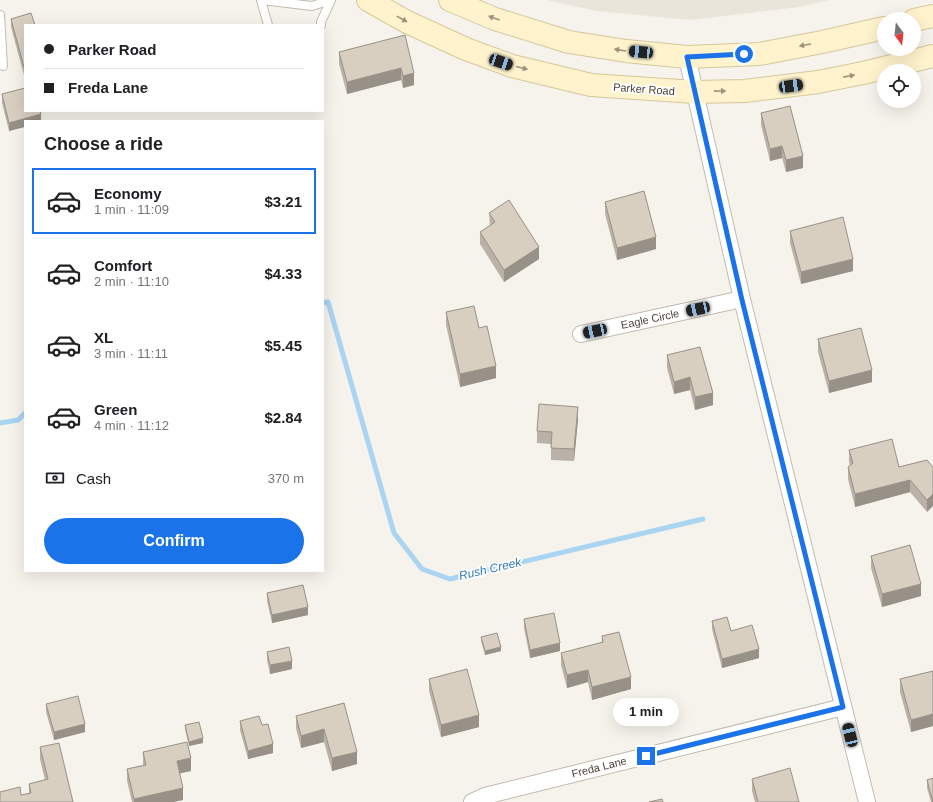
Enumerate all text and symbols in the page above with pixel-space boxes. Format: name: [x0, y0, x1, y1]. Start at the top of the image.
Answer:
north arrow: [877, 12, 921, 56]
map controls: [877, 12, 921, 108]
one-way arrow: [488, 15, 500, 21]
one-way arrow: [396, 16, 408, 23]
text: Parker Road: [68, 41, 156, 58]
one-way arrow: [799, 43, 811, 49]
car: [629, 45, 653, 59]
route start: [735, 45, 753, 63]
one-way arrow: [614, 47, 626, 53]
car: [488, 52, 514, 72]
button: locate: [877, 64, 921, 108]
one-way arrow: [516, 65, 528, 71]
one-way arrow: [843, 73, 855, 79]
car: [778, 78, 804, 94]
text: Freda Lane: [68, 79, 148, 96]
street label: Parker Road: [613, 81, 675, 97]
one-way arrow: [714, 88, 726, 95]
text: Choose a ride: [44, 134, 163, 154]
icon: car: [46, 183, 82, 219]
text: Economy: [94, 185, 162, 202]
text: $3.21: [264, 193, 302, 210]
text: 1 min · 11:09: [94, 202, 169, 217]
icon: car: [46, 255, 82, 291]
text: Comfort: [94, 257, 152, 274]
text: $4.33: [264, 265, 302, 282]
text: 2 min · 11:10: [94, 274, 169, 289]
car: [685, 301, 711, 317]
street label: Eagle Circle: [620, 307, 680, 331]
car: [582, 323, 608, 339]
icon: car: [46, 327, 82, 363]
text: XL: [94, 329, 113, 346]
text: $5.45: [264, 337, 302, 354]
text: 3 min · 11:11: [94, 346, 168, 361]
icon: car: [46, 399, 82, 435]
text: Green: [94, 401, 137, 418]
text: $2.84: [264, 409, 302, 426]
text: 4 min · 11:12: [94, 418, 169, 433]
icon: cash: [44, 467, 66, 489]
text: Cash: [76, 470, 111, 487]
text: 370 m: [268, 471, 304, 486]
button: Confirm: [44, 518, 304, 564]
water label: Rush Creek: [458, 555, 523, 583]
callout: 1 min: [613, 698, 679, 726]
text: 1 min: [629, 704, 663, 719]
car: [841, 722, 859, 748]
route end: [637, 747, 655, 765]
street label: Freda Lane: [570, 754, 628, 780]

